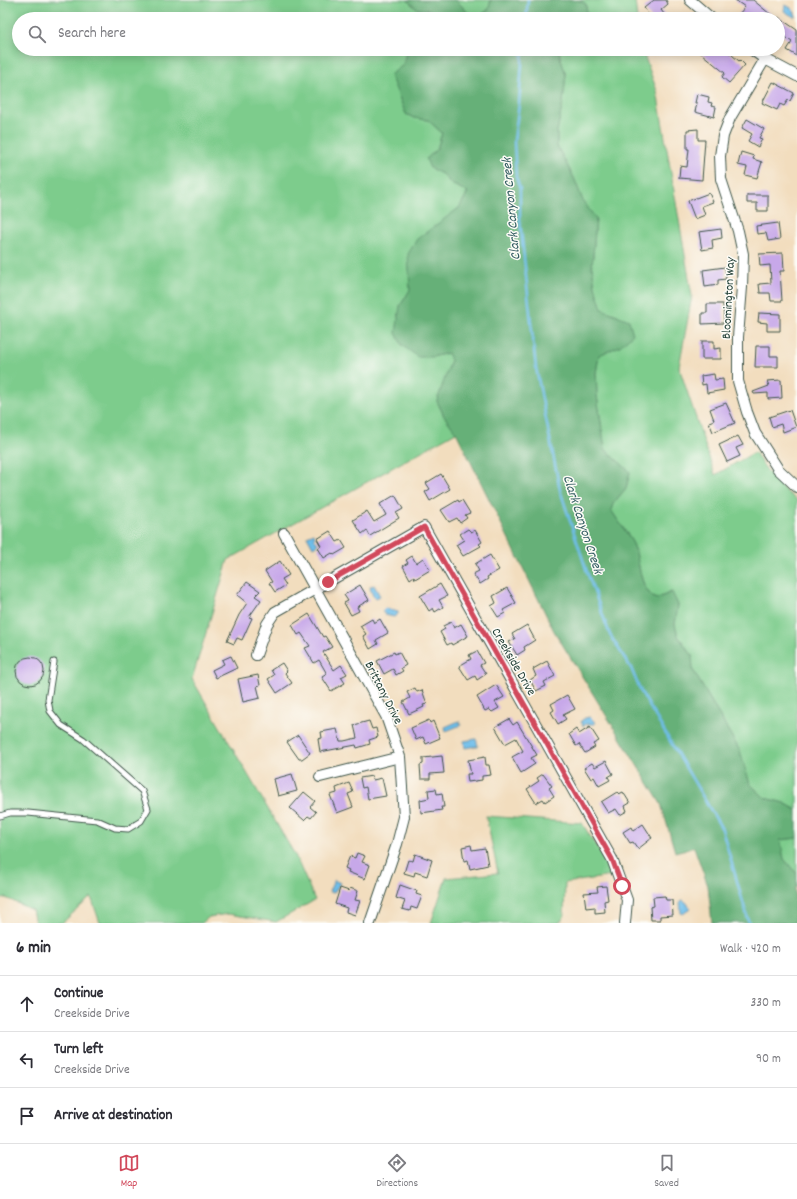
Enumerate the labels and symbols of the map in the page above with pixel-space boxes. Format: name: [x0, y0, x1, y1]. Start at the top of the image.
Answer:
water label: Clark Canyon Creek: [497, 156, 526, 261]
street label: Bloomington Way: [718, 256, 741, 340]
water label: Clark Canyon Creek: [557, 473, 608, 578]
route end: [319, 573, 337, 591]
street label: Creekside Drive: [486, 625, 540, 700]
street label: Brittany Drive: [359, 658, 407, 728]
route start: [613, 877, 631, 895]

